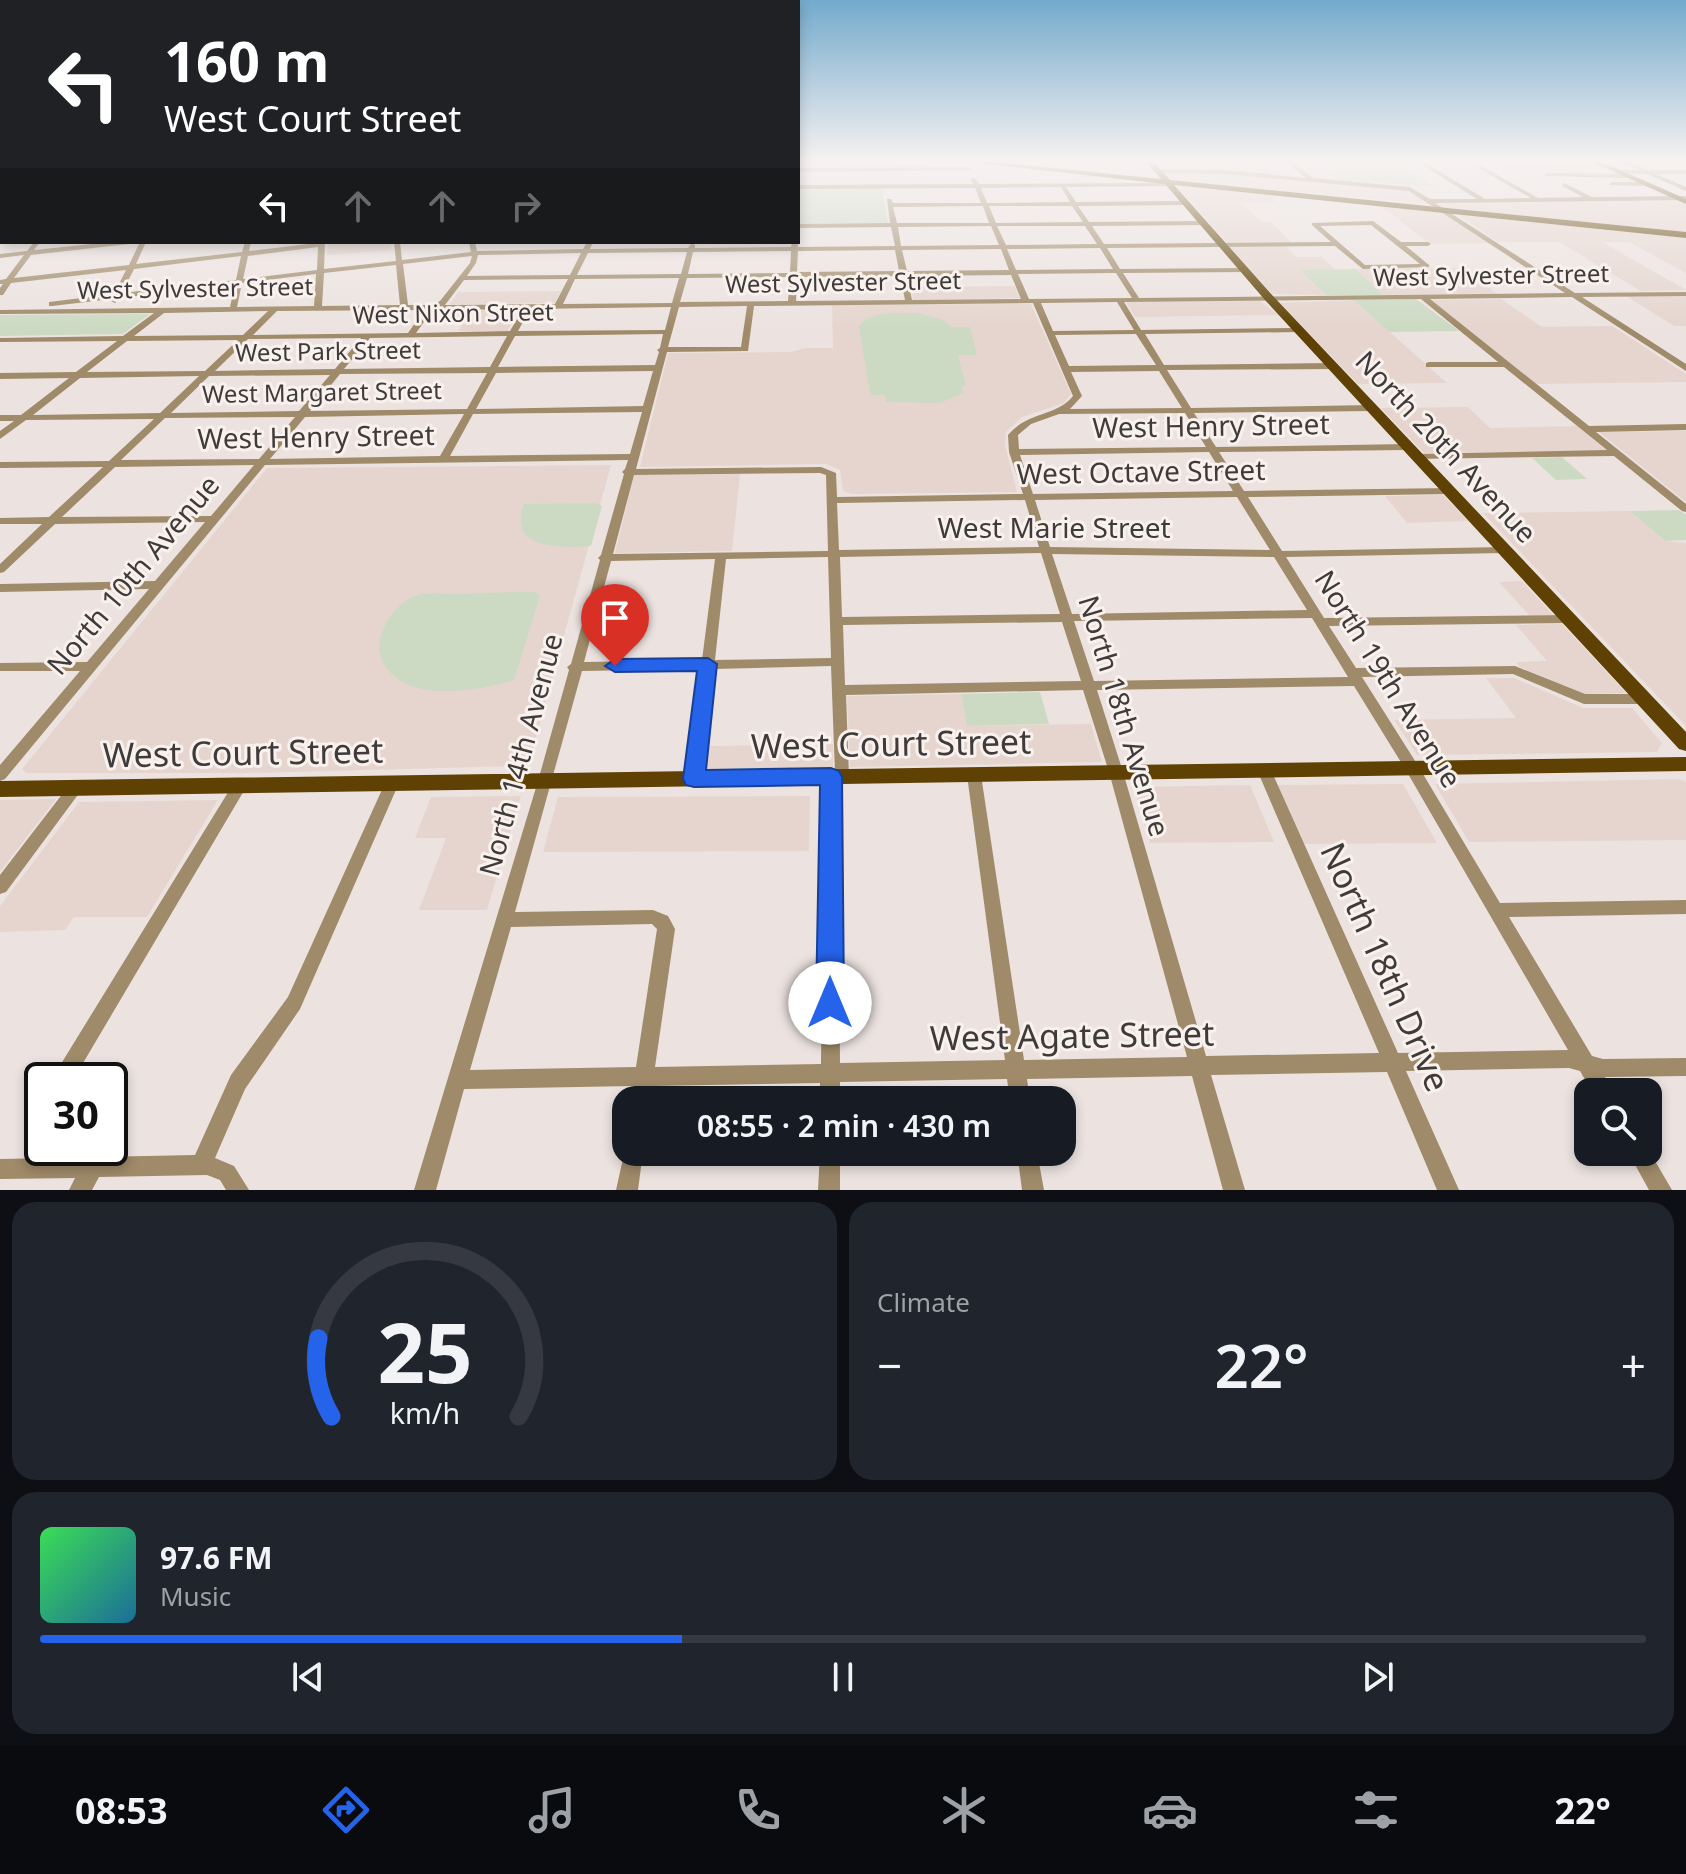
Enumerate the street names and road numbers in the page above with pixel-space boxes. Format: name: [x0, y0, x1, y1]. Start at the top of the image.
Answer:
street label: West Sylvester Street: [1373, 256, 1610, 293]
street label: West Sylvester Street: [725, 263, 962, 300]
street label: West Sylvester Street: [77, 269, 314, 306]
street label: West Nixon Street: [352, 294, 554, 331]
street label: West Park Street: [235, 332, 421, 369]
street label: North 20th Avenue: [1348, 342, 1546, 551]
street label: West Margaret Street: [202, 373, 442, 410]
street label: West Henry Street: [1092, 404, 1330, 446]
street label: West Henry Street: [197, 415, 435, 457]
street label: West Octave Street: [1016, 450, 1266, 492]
street label: North 10th Avenue: [37, 467, 227, 682]
street label: West Marie Street: [937, 508, 1171, 546]
street label: North 19th Avenue: [1307, 563, 1471, 794]
street label: North 18th Avenue: [1070, 591, 1180, 841]
street label: North 14th Avenue: [469, 629, 571, 880]
street label: West Court Street: [750, 718, 1032, 768]
street label: West Court Street: [102, 727, 384, 777]
street label: North 18th Drive: [1310, 835, 1461, 1098]
street label: West Agate Street: [929, 1010, 1215, 1060]

